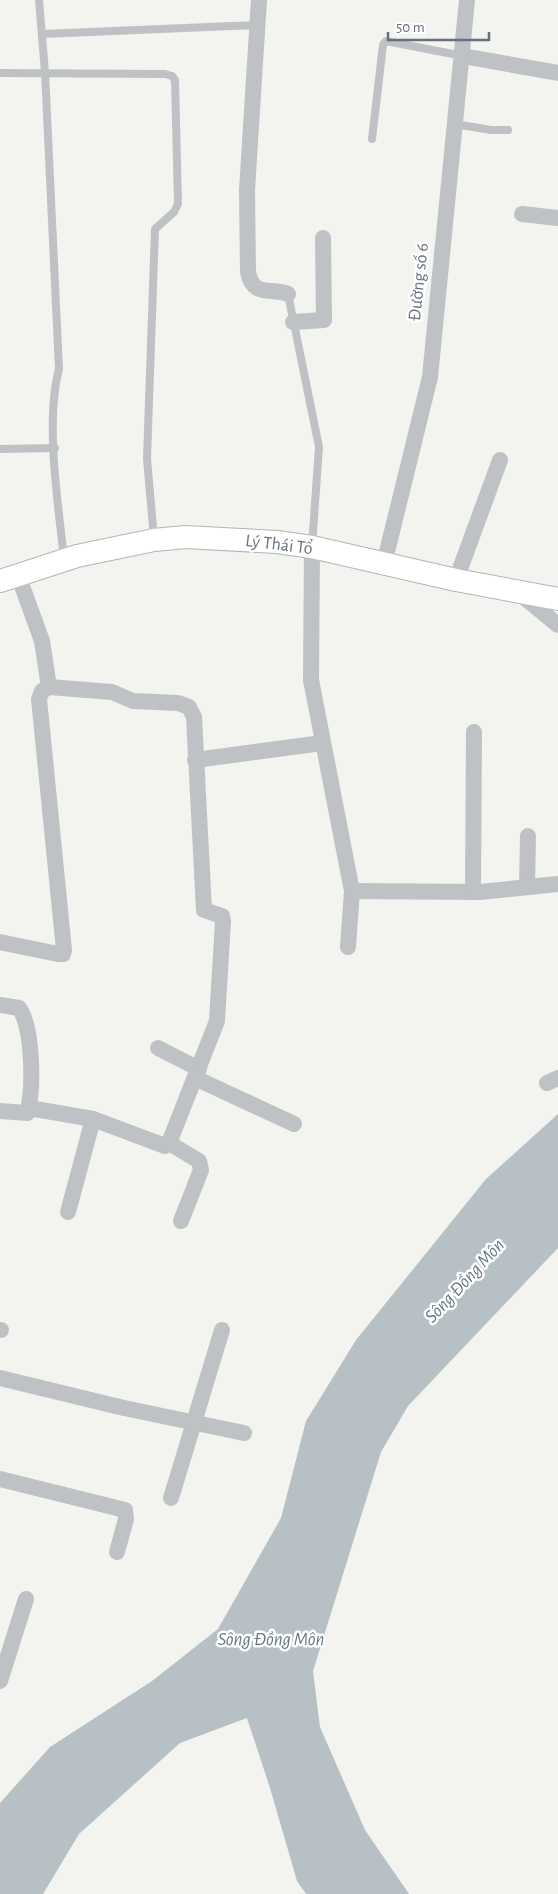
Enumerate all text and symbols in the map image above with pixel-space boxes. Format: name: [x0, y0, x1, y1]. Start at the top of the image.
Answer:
scale bar: [388, 10, 489, 42]
text: 50 m: [396, 20, 425, 35]
street label: Đường số 6: [405, 242, 432, 322]
street label: Lý Thái Tổ: [244, 530, 314, 558]
water label: Sông Đồng Môn: [422, 1235, 508, 1327]
water label: Sông Đồng Môn: [218, 1630, 324, 1649]

